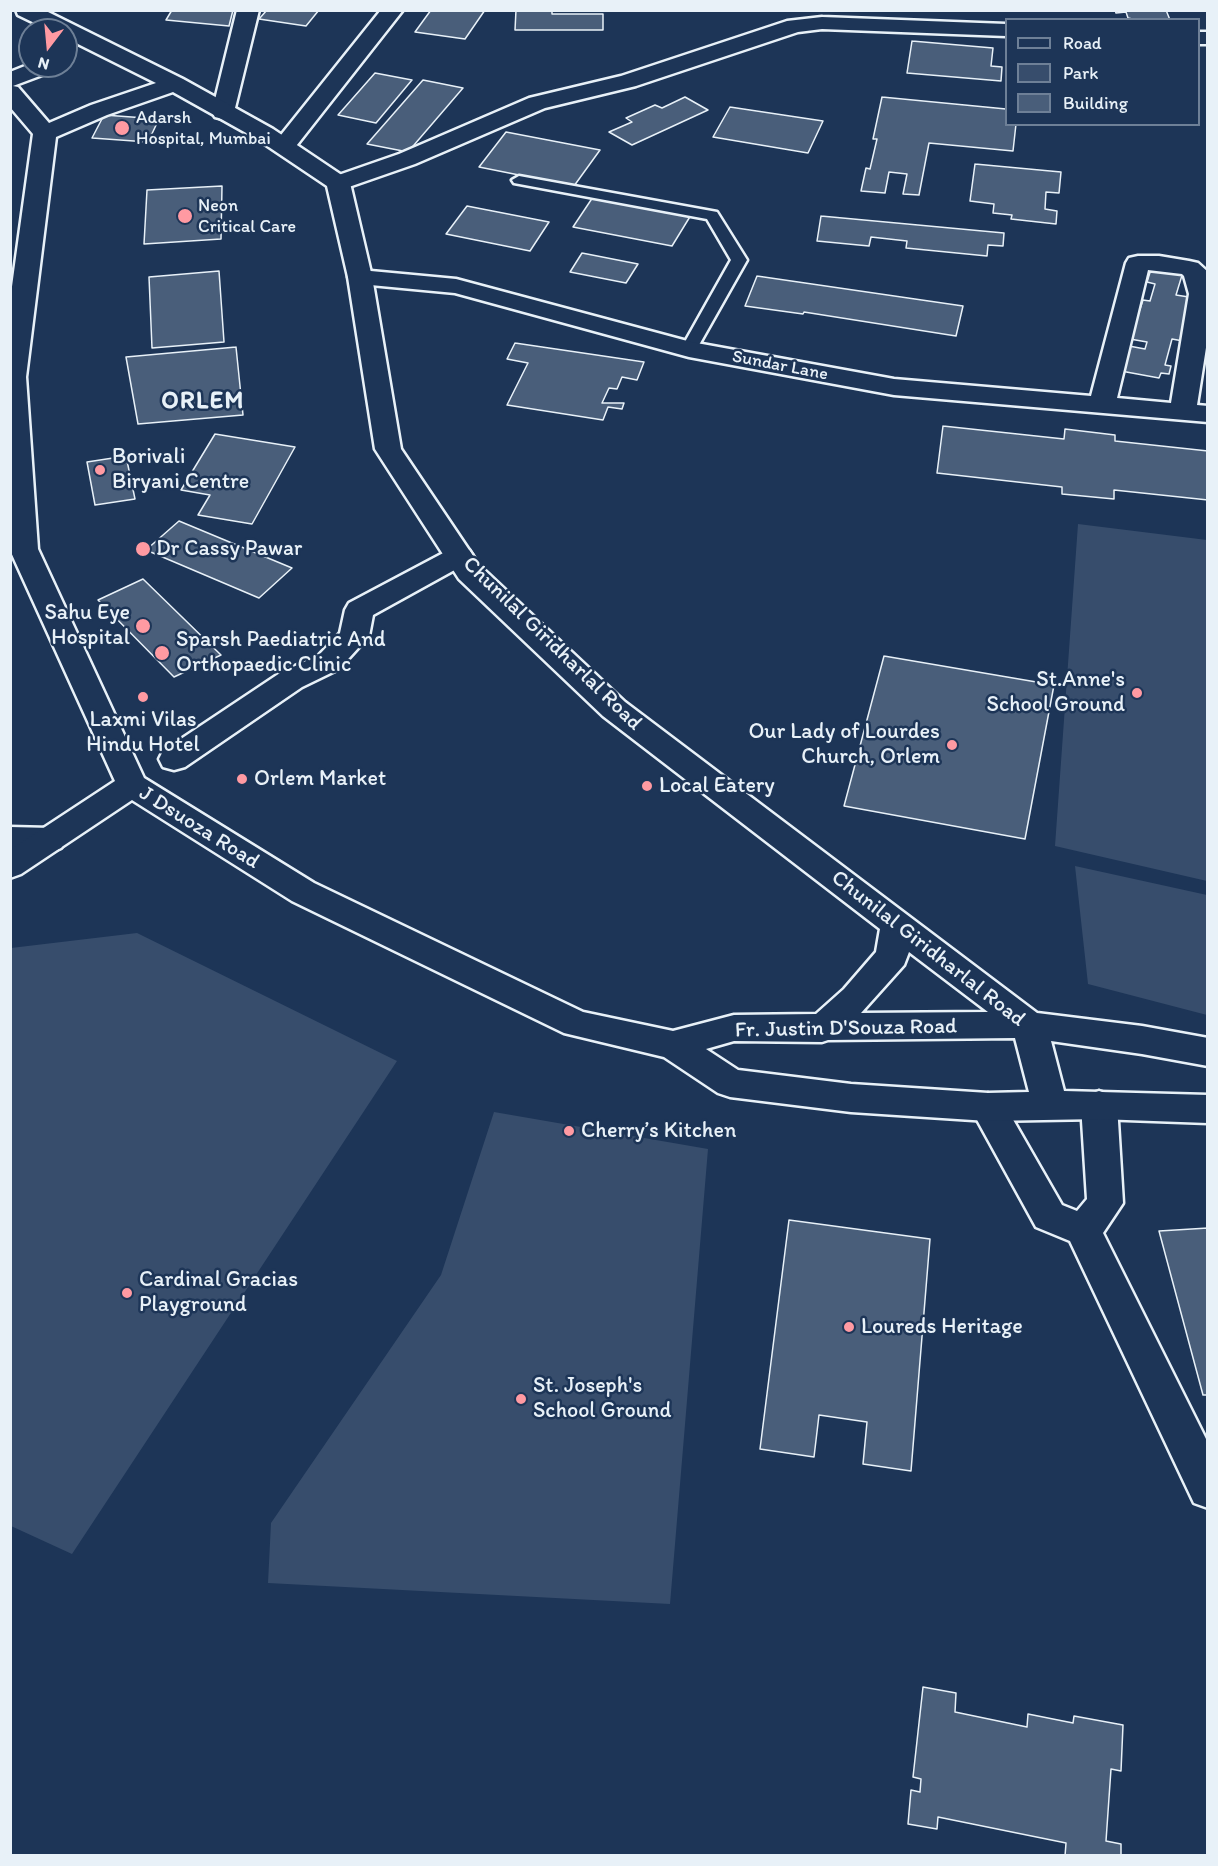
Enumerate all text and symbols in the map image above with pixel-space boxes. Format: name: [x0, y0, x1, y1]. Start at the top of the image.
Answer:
north arrow: [18, 18, 78, 78]
legend: [1005, 18, 1200, 126]
text: Road: [1063, 32, 1102, 54]
text: N: [36, 53, 51, 74]
text: Park: [1063, 62, 1098, 84]
text: Building: [1063, 92, 1128, 114]
place label: Adarsh Hospital, Mumbai: [136, 107, 271, 150]
marker: Adarsh Hospital, Mumbai: [113, 119, 131, 137]
place label: Neon Critical Care: [198, 195, 296, 238]
marker: Neon Critical Care: [176, 207, 194, 225]
street label: Sundar Lane: [730, 346, 830, 386]
district label: ORLEM: [161, 388, 245, 416]
place label: Borivali Biryani Centre: [112, 444, 249, 496]
marker: Borivali Biryani Centre: [93, 463, 107, 477]
place label: Dr Cassy Pawar: [156, 536, 302, 562]
marker: Dr Cassy Pawar: [134, 540, 152, 558]
street label: Chunilal Giridharlal Road: [457, 551, 647, 737]
place label: Sahu Eye Hospital: [44, 600, 130, 652]
marker: Sahu Eye Hospital: [134, 617, 152, 635]
place label: Sparsh Paediatric And Orthopaedic Clinic: [176, 627, 386, 678]
marker: Sparsh Paediatric And Orthopaedic Clinic: [153, 644, 171, 662]
place label: St.Anne's School Ground: [987, 667, 1125, 718]
marker: St.Anne's School Ground: [1130, 686, 1144, 700]
marker: Laxmi Vilas Hindu Hotel: [136, 690, 150, 704]
place label: Laxmi Vilas Hindu Hotel: [86, 707, 200, 758]
place label: Our Lady of Lourdes Church, Orlem: [748, 719, 940, 770]
marker: Our Lady of Lourdes Church, Orlem: [945, 738, 959, 752]
place label: Orlem Market: [254, 766, 386, 792]
marker: Orlem Market: [235, 772, 249, 786]
place label: Local Eatery: [659, 773, 775, 799]
marker: Local Eatery: [640, 779, 654, 793]
street label: J Dsuoza Road: [134, 780, 264, 876]
street label: Chunilal Giridharlal Road: [826, 865, 1030, 1033]
street label: Fr. Justin D'Souza Road: [735, 1014, 957, 1044]
place label: Cherry’s Kitchen: [581, 1118, 736, 1144]
marker: Cherry’s Kitchen: [562, 1124, 576, 1138]
place label: Cardinal Gracias Playground: [139, 1267, 298, 1318]
marker: Cardinal Gracias Playground: [120, 1286, 134, 1300]
place label: Loureds Heritage: [861, 1314, 1023, 1340]
marker: Loureds Heritage: [842, 1320, 856, 1334]
place label: St. Joseph's School Ground: [533, 1373, 671, 1424]
marker: St. Joseph's School Ground: [514, 1392, 528, 1406]

